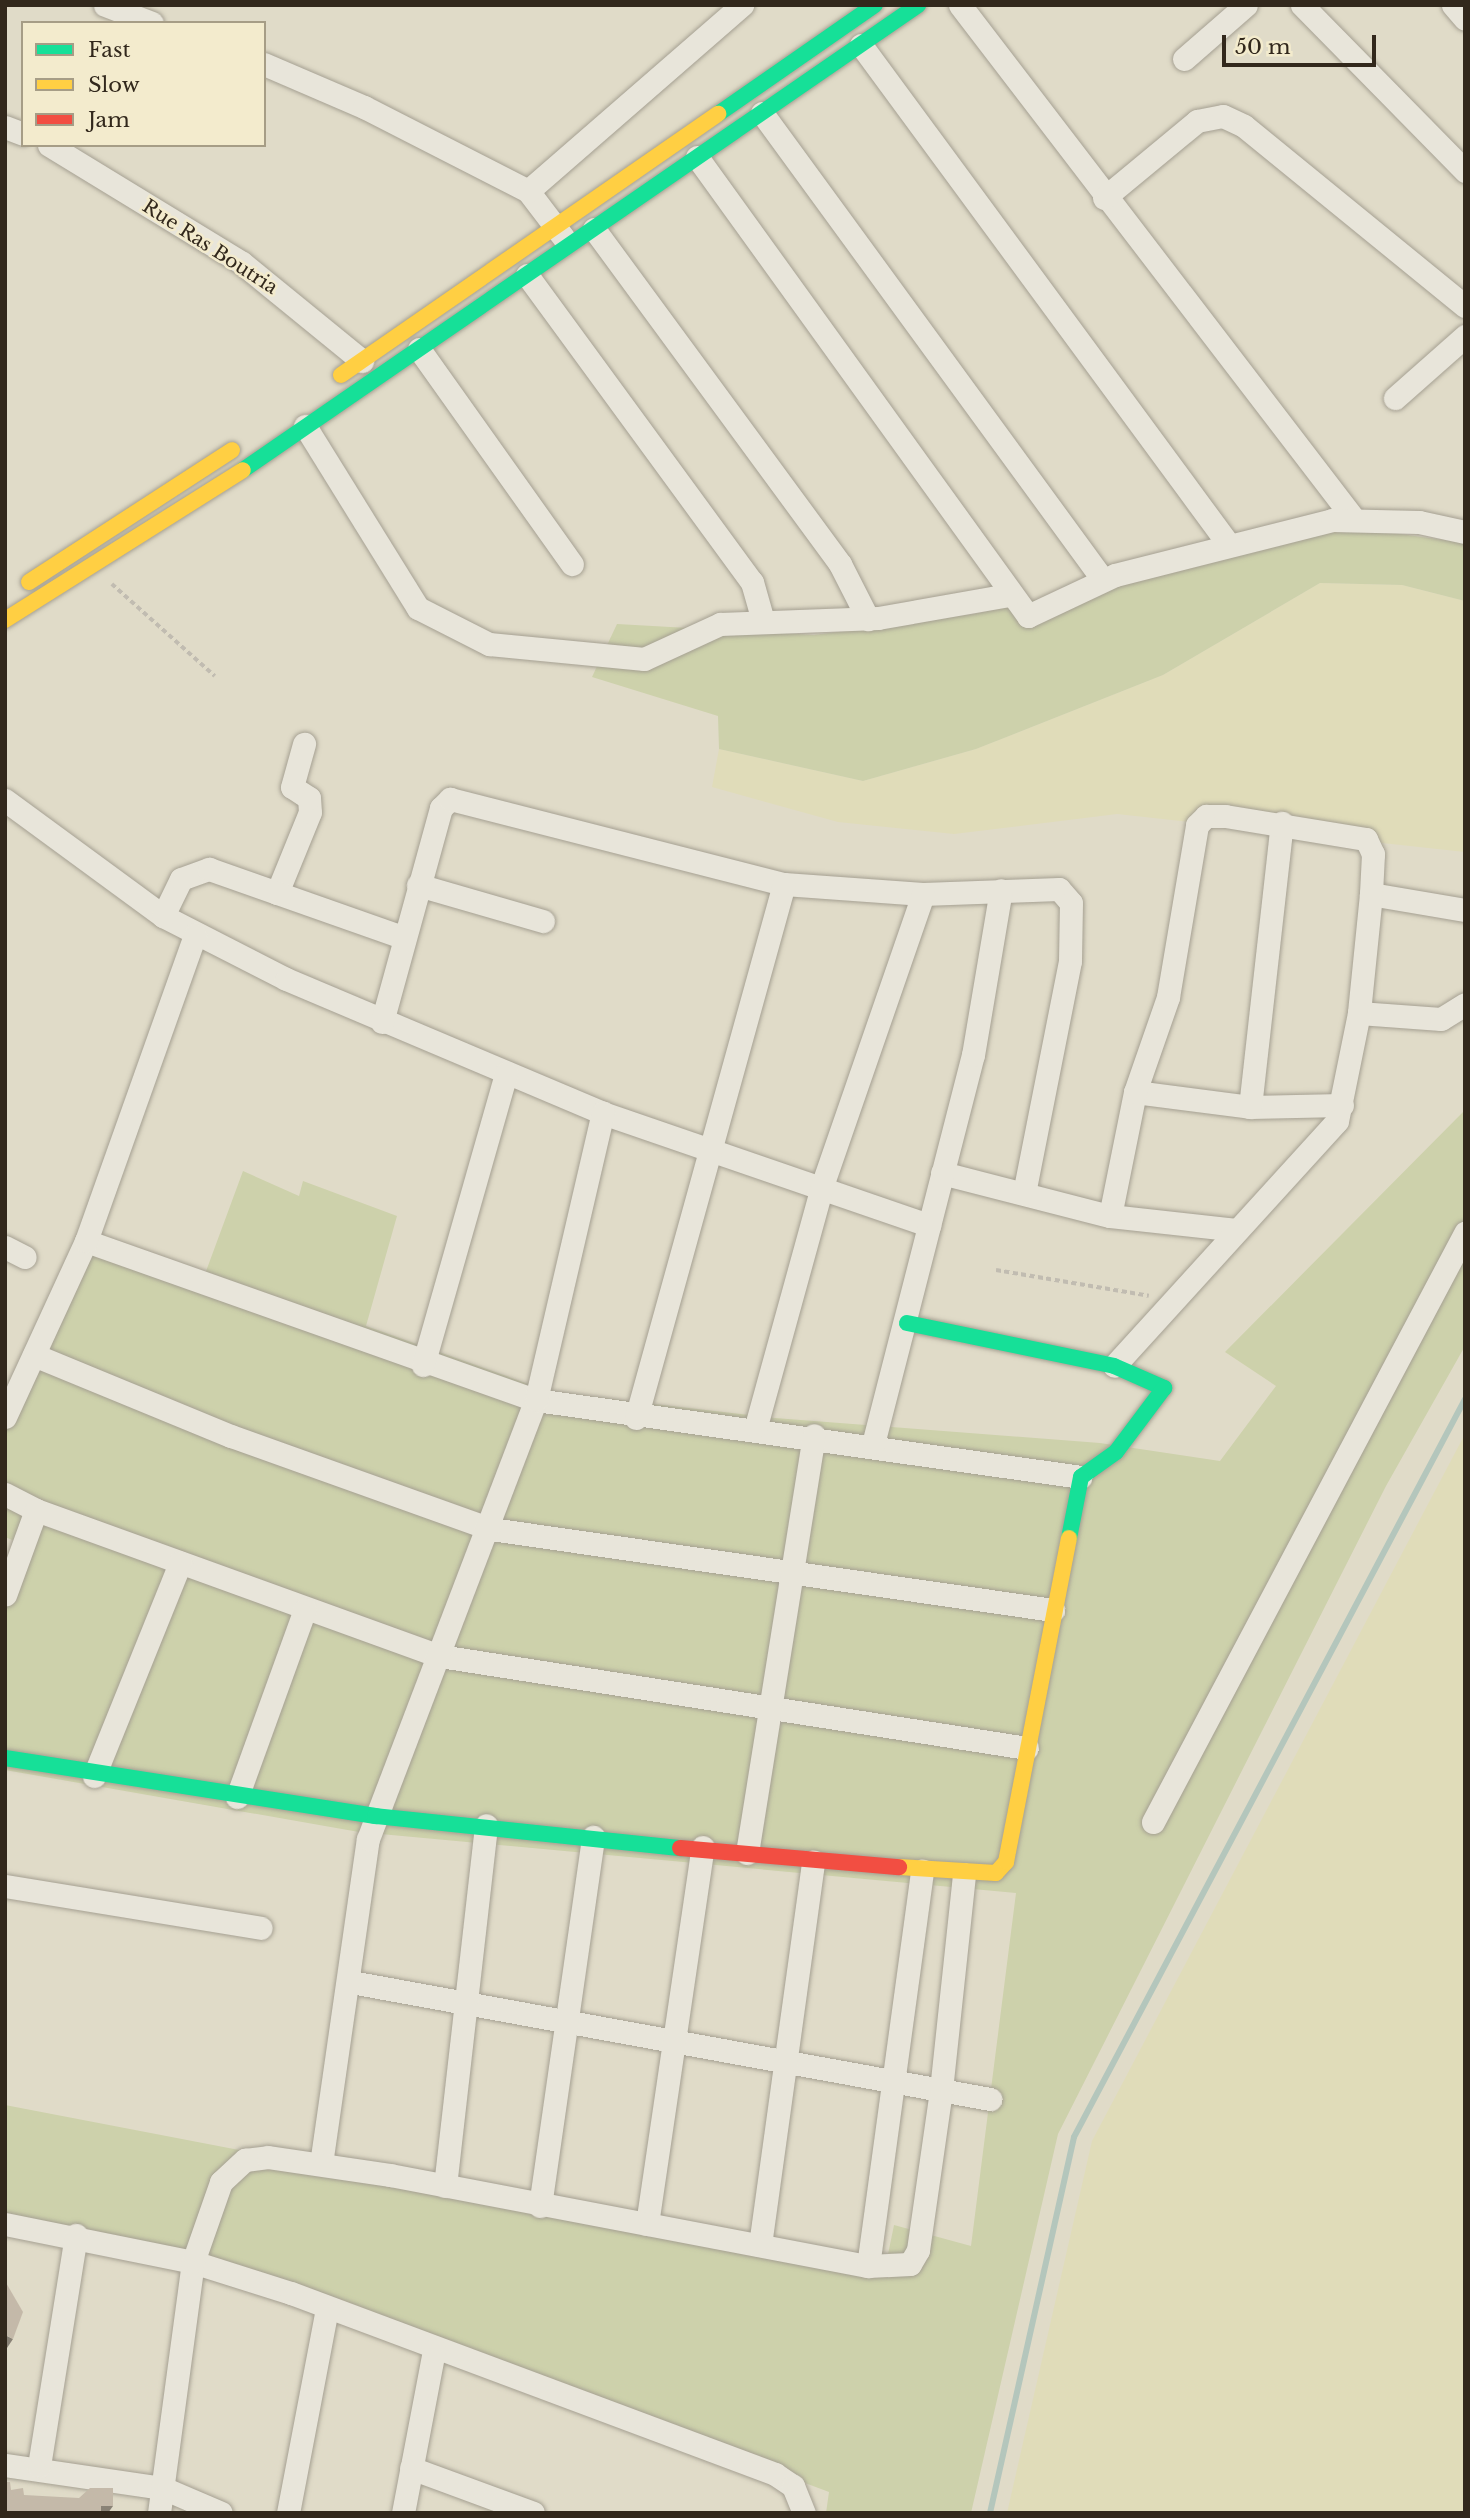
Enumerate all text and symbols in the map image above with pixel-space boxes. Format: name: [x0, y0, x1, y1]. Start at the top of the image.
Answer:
legend: [21, 21, 266, 147]
scale bar: [1225, 21, 1379, 65]
text: 50 m: [1235, 34, 1290, 60]
text: Fast: [88, 37, 130, 63]
text: Slow: [88, 72, 140, 98]
text: Jam: [88, 107, 130, 133]
street label: Rue Ras Boutria: [138, 195, 282, 299]

